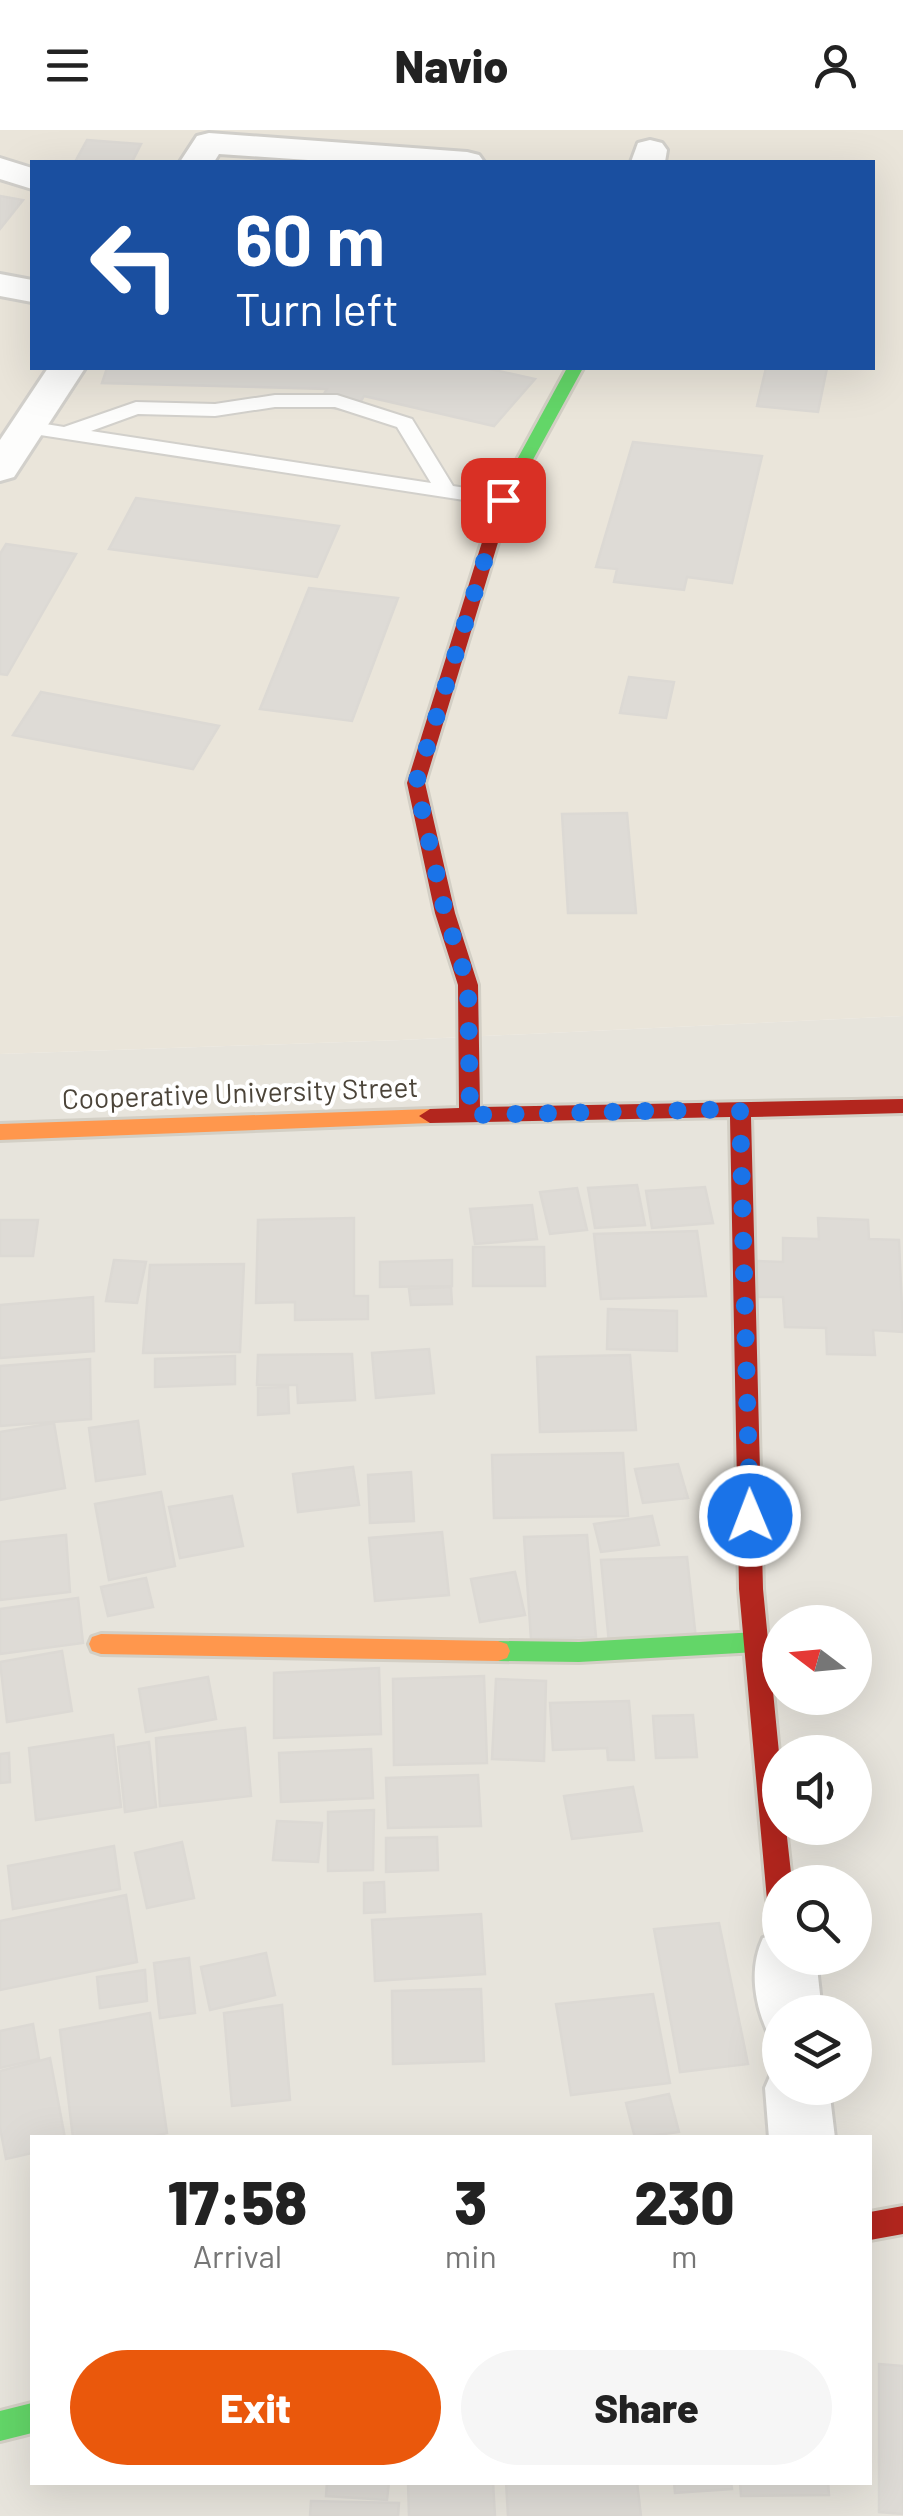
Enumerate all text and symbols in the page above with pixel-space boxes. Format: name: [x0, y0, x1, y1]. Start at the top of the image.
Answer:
icon: menu: [40, 38, 95, 93]
text: Navio: [395, 38, 508, 92]
icon: person: [808, 38, 863, 93]
text: 60 m: [235, 196, 385, 280]
icon: left: [70, 200, 200, 330]
text: Turn left: [235, 281, 399, 335]
pin: [461, 458, 546, 543]
icon: arrive: [476, 473, 531, 528]
street label: Cooperative University Street: [61, 1069, 419, 1115]
position arrow: [698, 1464, 802, 1568]
north arrow: [762, 1605, 872, 1715]
map controls: [762, 1605, 872, 2105]
button: sound: [762, 1735, 872, 1845]
button: search: [762, 1865, 872, 1975]
button: layers: [762, 1995, 872, 2105]
text: 17:58: [168, 2165, 307, 2237]
text: 3: [454, 2165, 487, 2237]
text: 230: [634, 2165, 734, 2237]
text: Arrival: [193, 2236, 282, 2274]
text: min: [445, 2236, 497, 2274]
text: m: [671, 2236, 698, 2274]
button: Exit: [70, 2350, 441, 2465]
button: Share: [461, 2350, 832, 2465]

